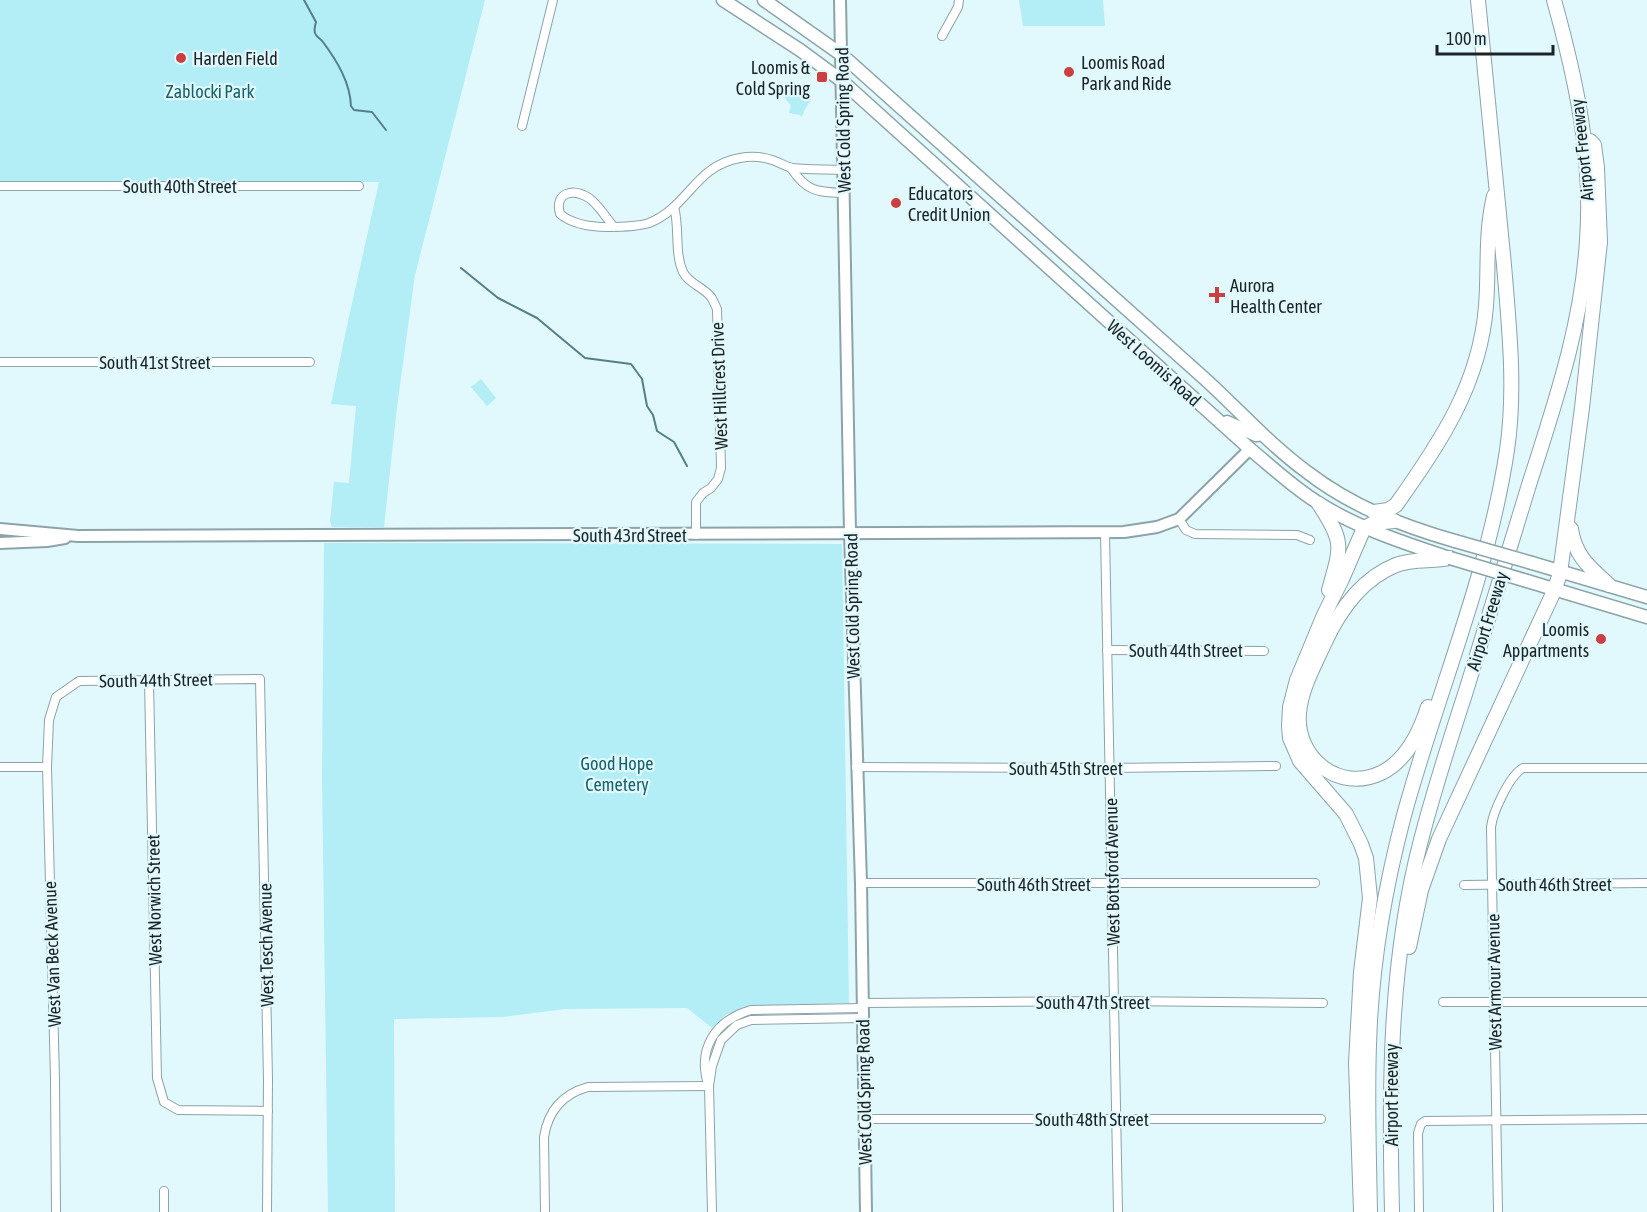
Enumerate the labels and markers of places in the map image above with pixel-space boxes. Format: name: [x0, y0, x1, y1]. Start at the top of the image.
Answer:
place label: Harden Field: [193, 48, 278, 69]
marker: Harden Field: [174, 51, 188, 65]
place label: Loomis Road Park and Ride: [1081, 52, 1171, 94]
place label: Loomis & Cold Spring: [736, 57, 811, 99]
marker: Loomis Road Park and Ride: [1062, 65, 1076, 79]
marker: Loomis & Cold Spring: [815, 70, 829, 84]
place label: Educators Credit Union: [908, 183, 991, 225]
marker: Educators Credit Union: [889, 196, 903, 210]
place label: Aurora Health Center: [1230, 275, 1322, 317]
marker: Aurora Health Center: [1208, 286, 1226, 304]
place label: Loomis Appartments: [1503, 619, 1589, 661]
marker: Loomis Appartments: [1594, 632, 1608, 646]

